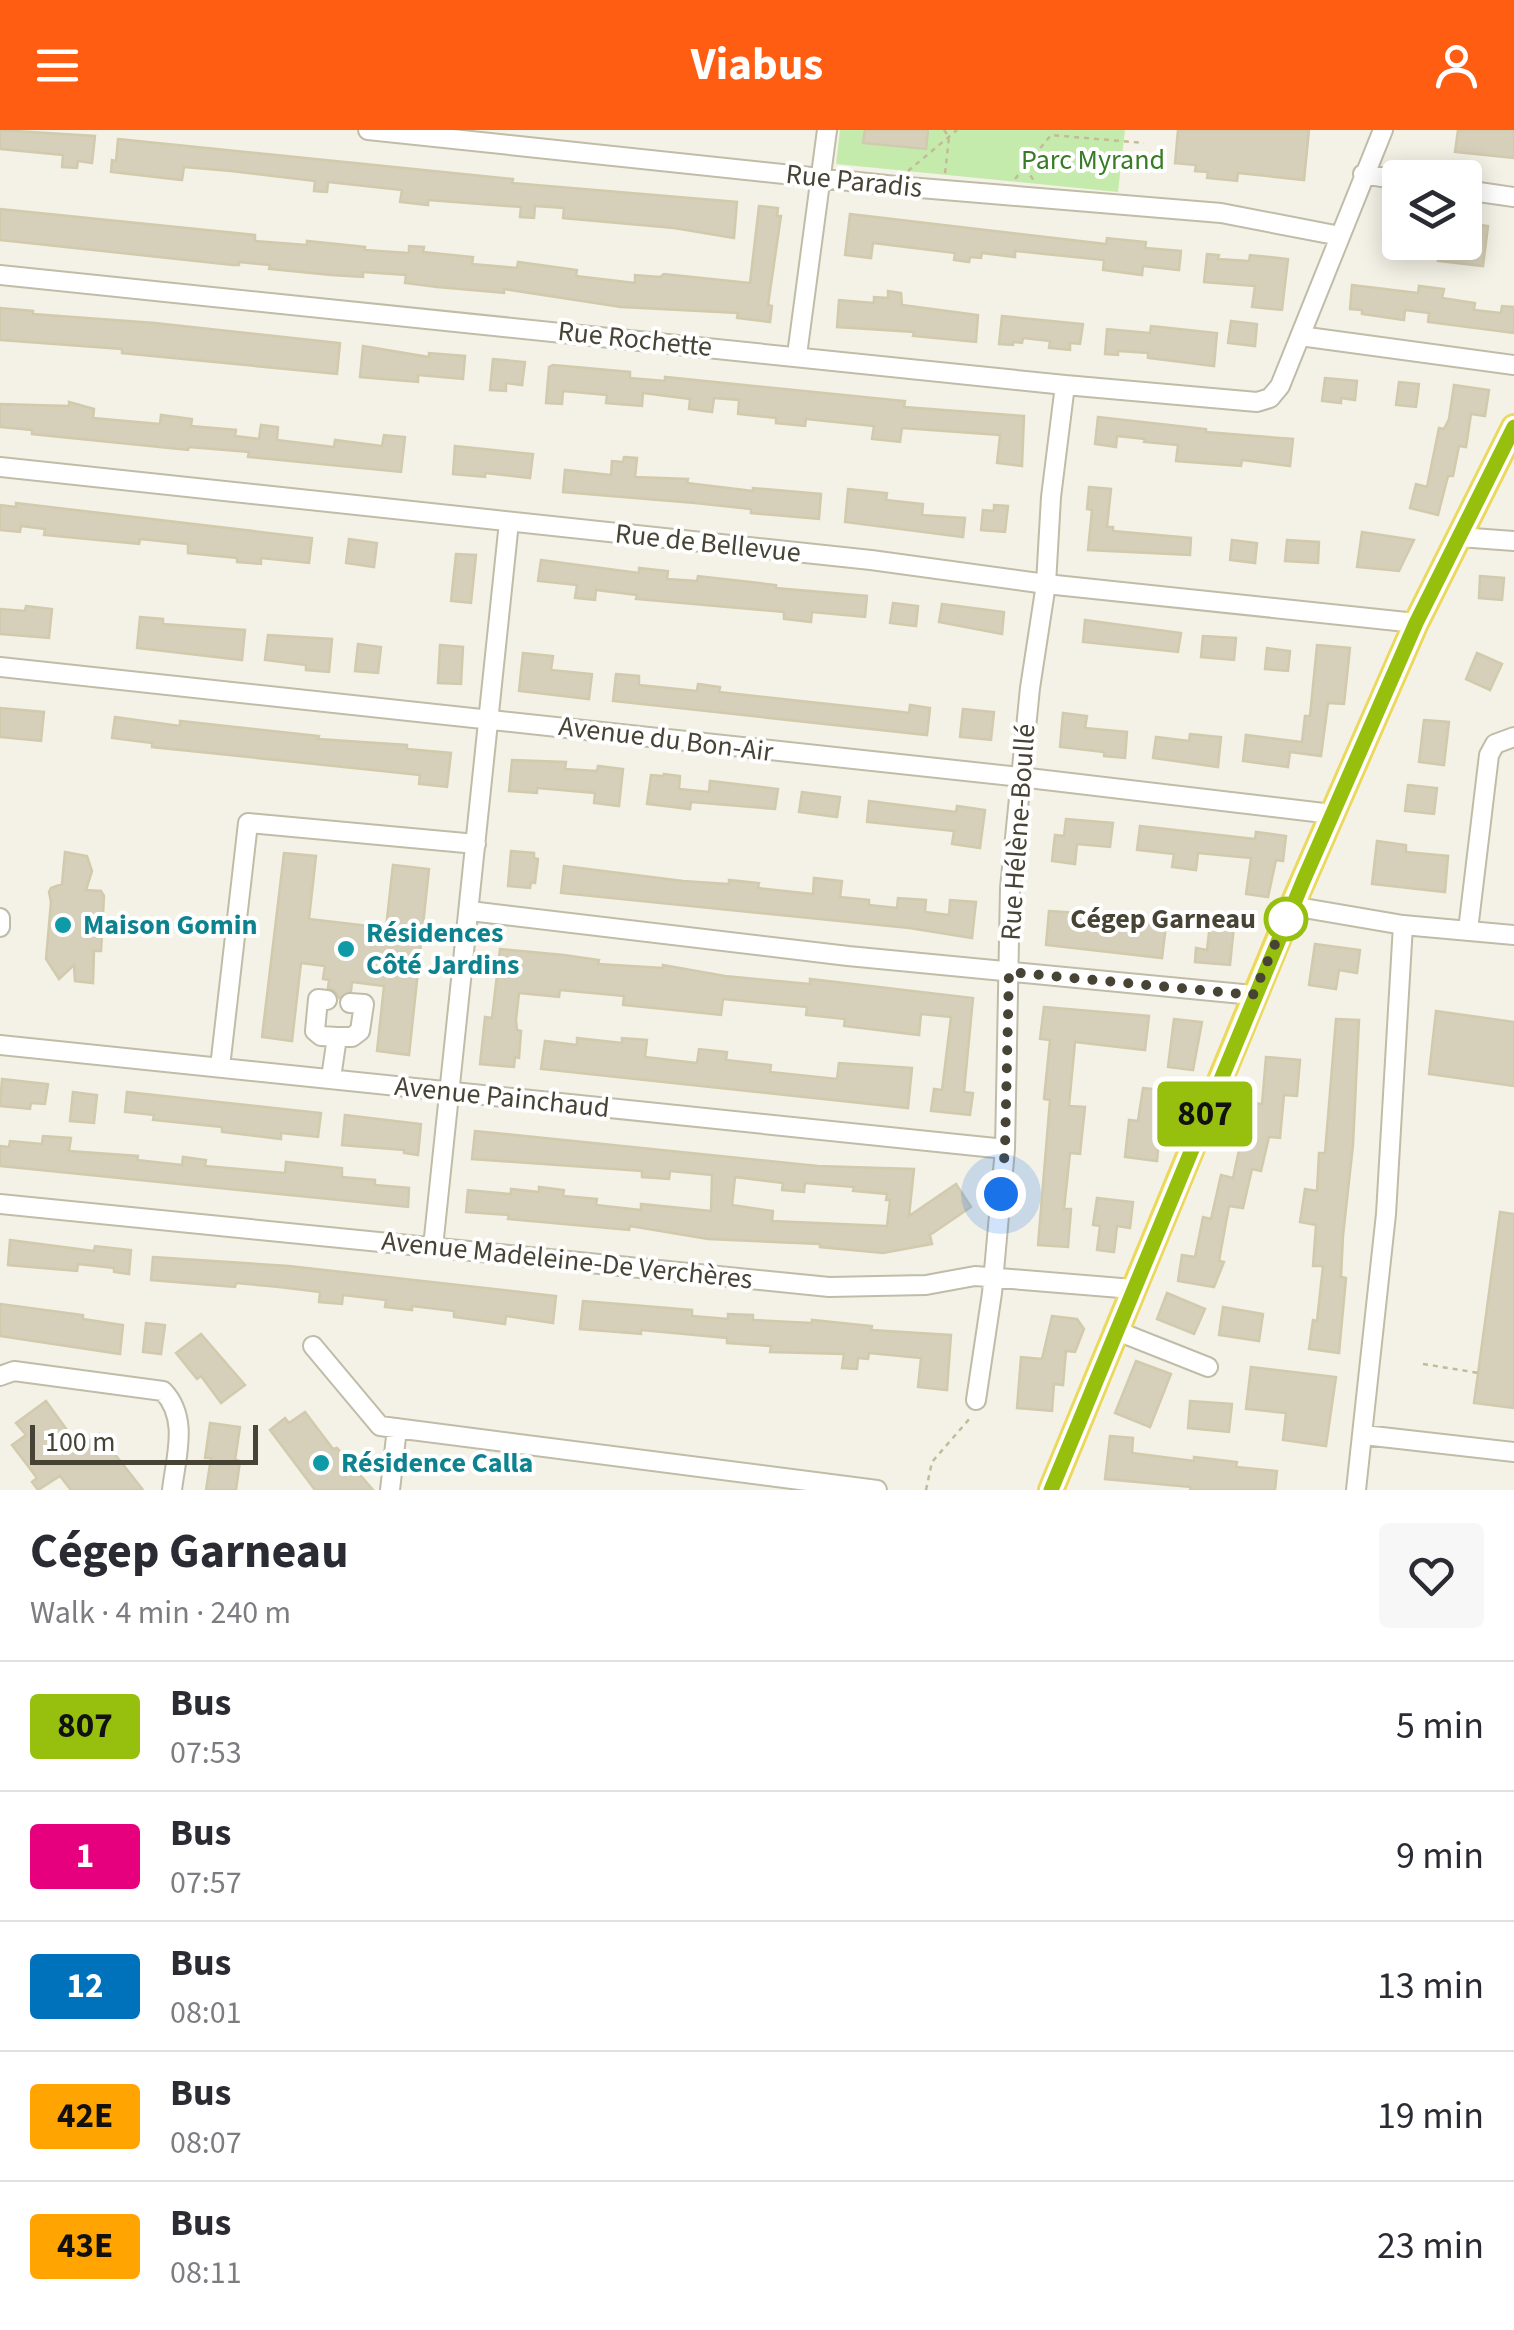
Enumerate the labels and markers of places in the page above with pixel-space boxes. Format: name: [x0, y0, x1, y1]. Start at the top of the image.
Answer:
marker: Cégep Garneau: [1265, 898, 1307, 940]
place label: Cégep Garneau: [1070, 899, 1256, 939]
place label: Maison Gomin: [83, 905, 258, 945]
place label: Résidences Côté Jardins: [366, 913, 519, 985]
marker: Maison Gomin: [52, 914, 74, 936]
marker: Résidences Côté Jardins: [335, 938, 357, 960]
place label: Résidence Calla: [341, 1443, 533, 1483]
marker: Résidence Calla: [310, 1452, 332, 1474]

